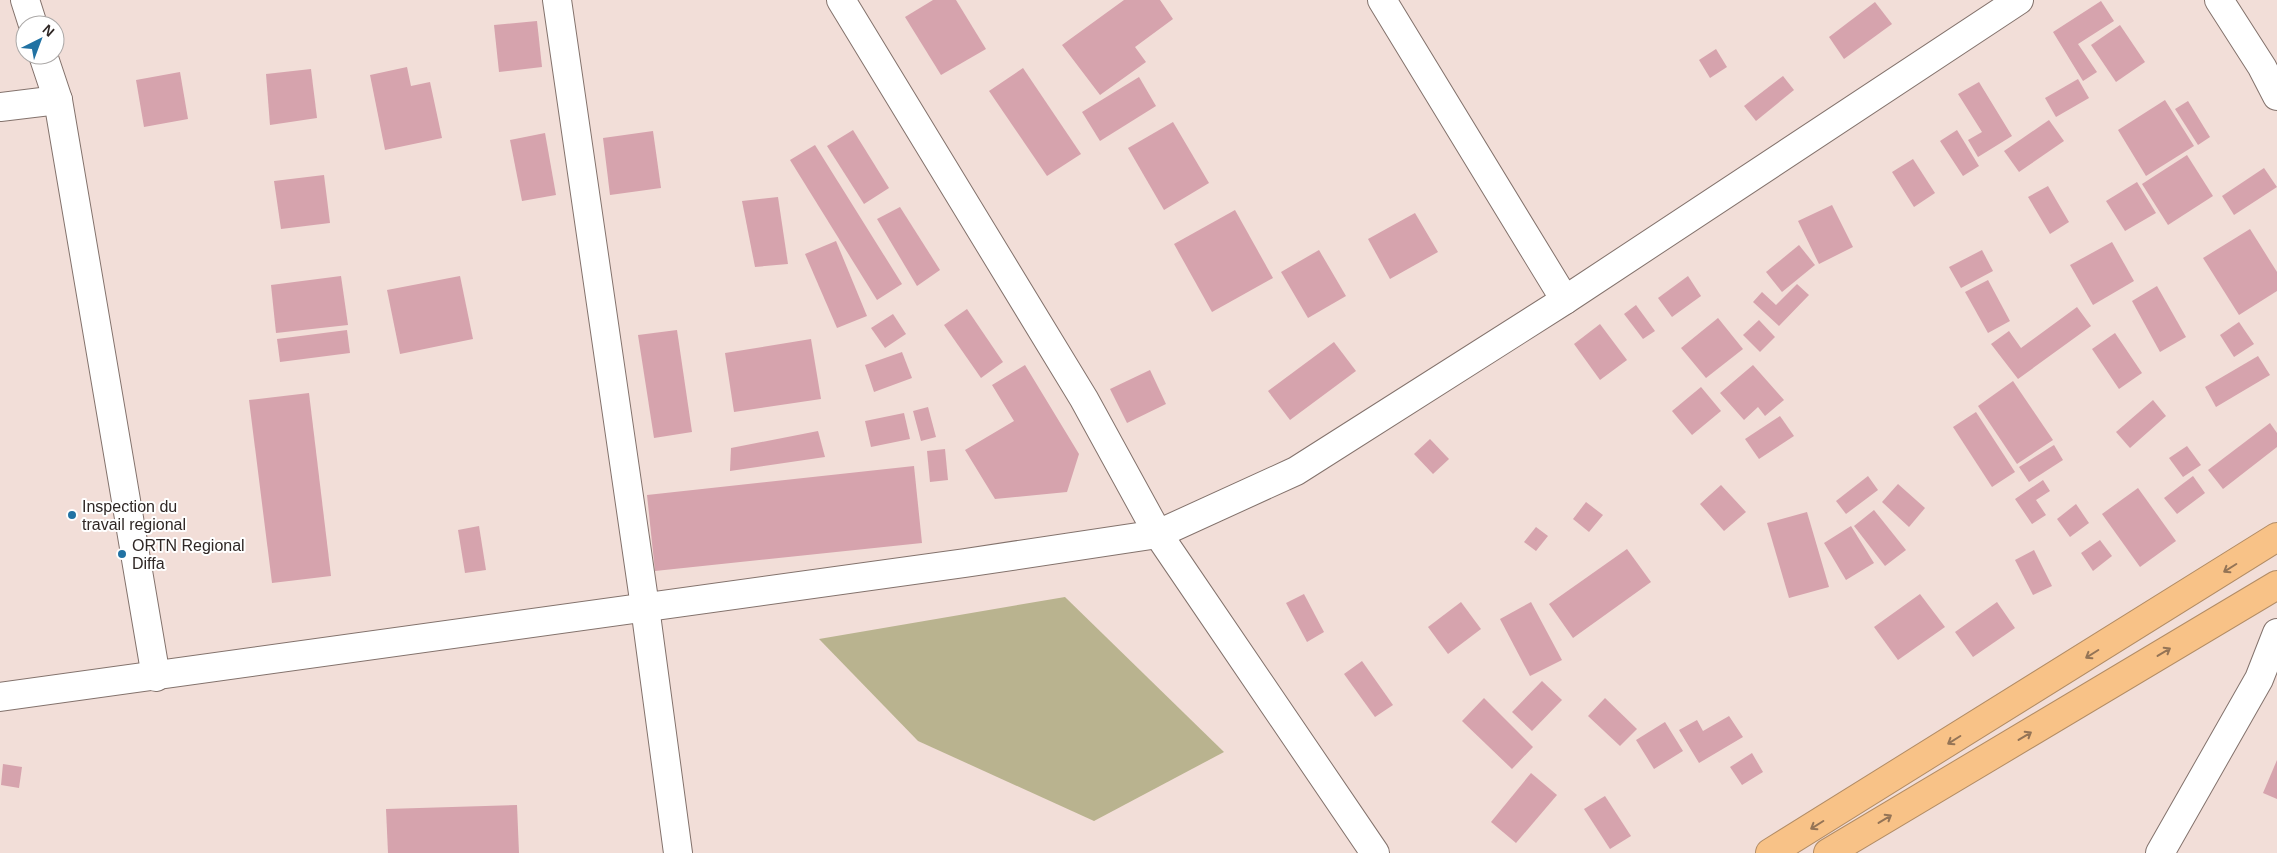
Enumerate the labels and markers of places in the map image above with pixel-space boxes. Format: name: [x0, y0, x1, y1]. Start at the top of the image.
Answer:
place label: Inspection du travail regional: [82, 498, 186, 533]
marker: Inspection du travail regional: [66, 509, 78, 521]
place label: ORTN Regional Diffa: [132, 537, 245, 572]
marker: ORTN Regional Diffa: [116, 548, 128, 560]

